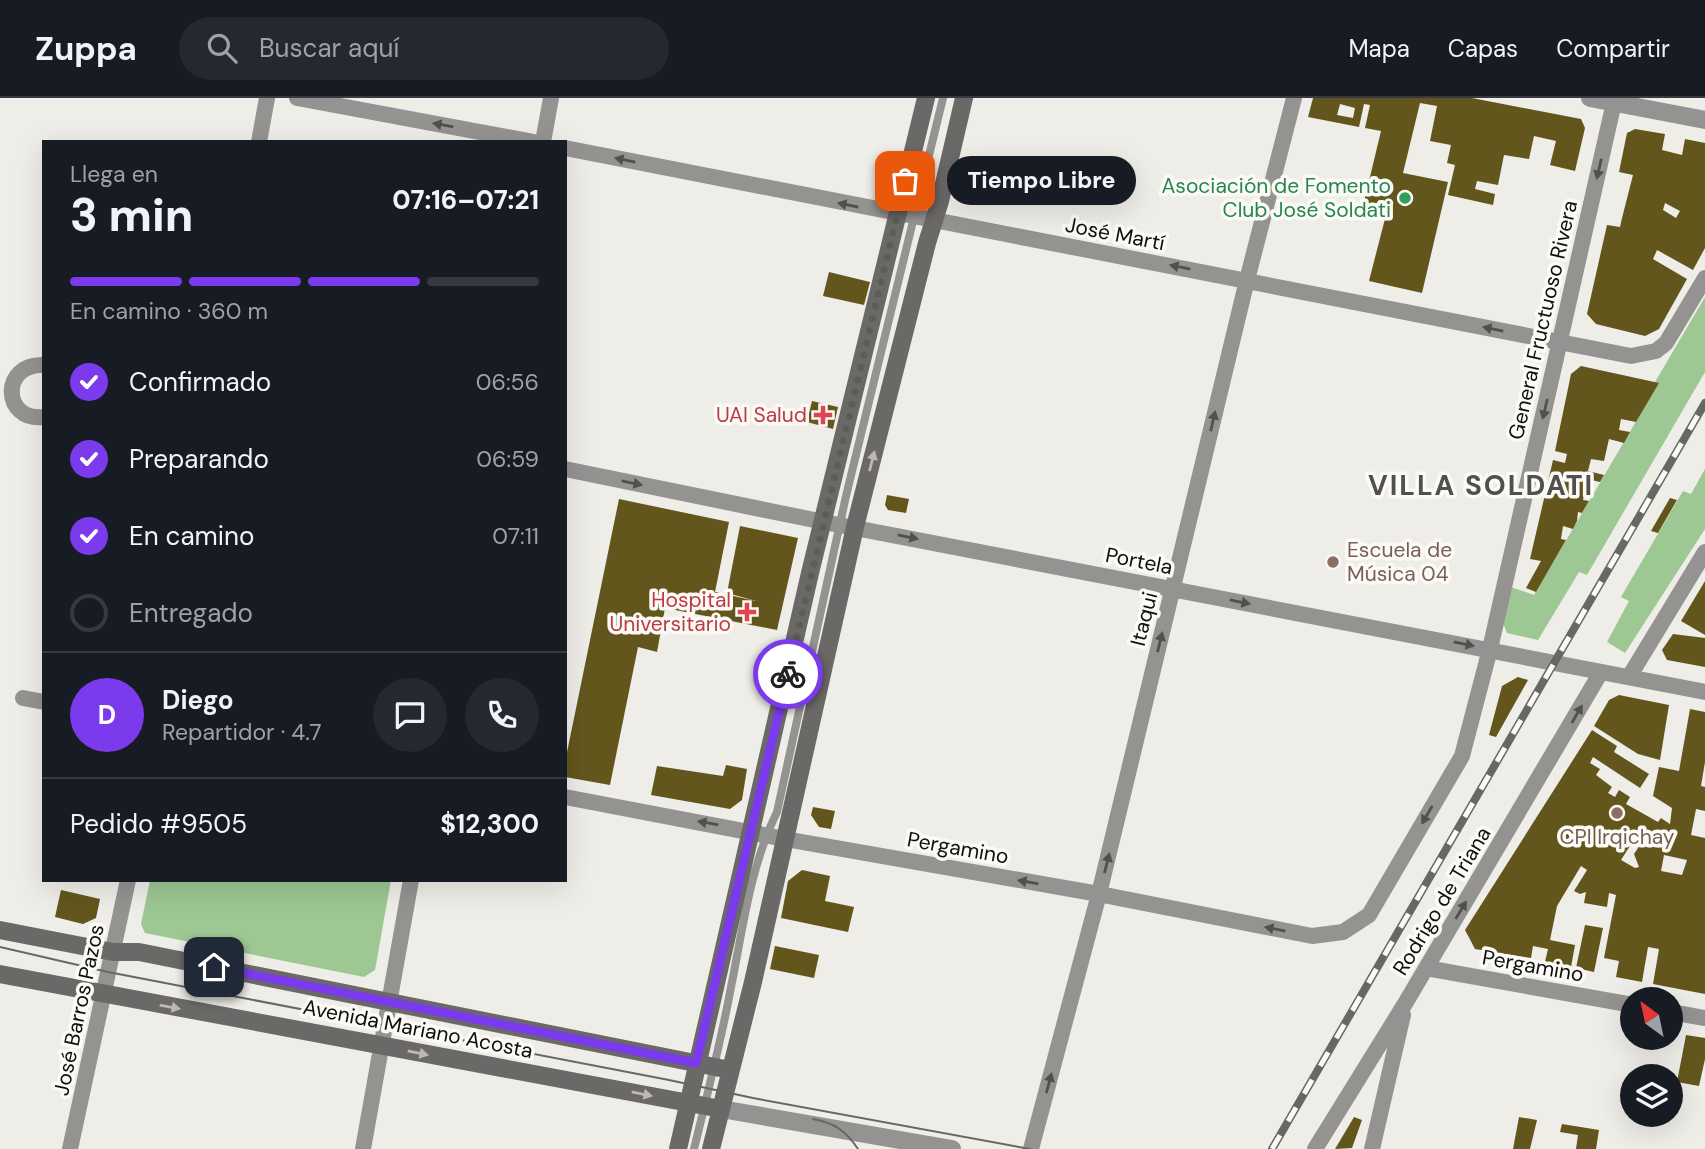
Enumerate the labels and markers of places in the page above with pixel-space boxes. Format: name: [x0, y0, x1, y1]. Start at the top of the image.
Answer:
pin: [875, 151, 935, 211]
callout: Tiempo Libre: [947, 156, 1136, 206]
place label: Asociación de Fomento Club José Soldati: [1161, 172, 1391, 224]
marker: Asociación de Fomento Club José Soldati: [1397, 190, 1413, 206]
place label: UAI Salud: [716, 401, 807, 429]
marker: UAI Salud: [813, 405, 833, 425]
place label: Escuela de Música 04: [1347, 536, 1452, 588]
marker: Escuela de Música 04: [1325, 554, 1341, 570]
place label: Hospital Universitario: [609, 586, 731, 638]
marker: Hospital Universitario: [737, 602, 757, 622]
marker: CPI Irqichay: [1609, 805, 1625, 821]
place label: CPI Irqichay: [1559, 823, 1675, 851]
pin: [184, 937, 244, 997]

